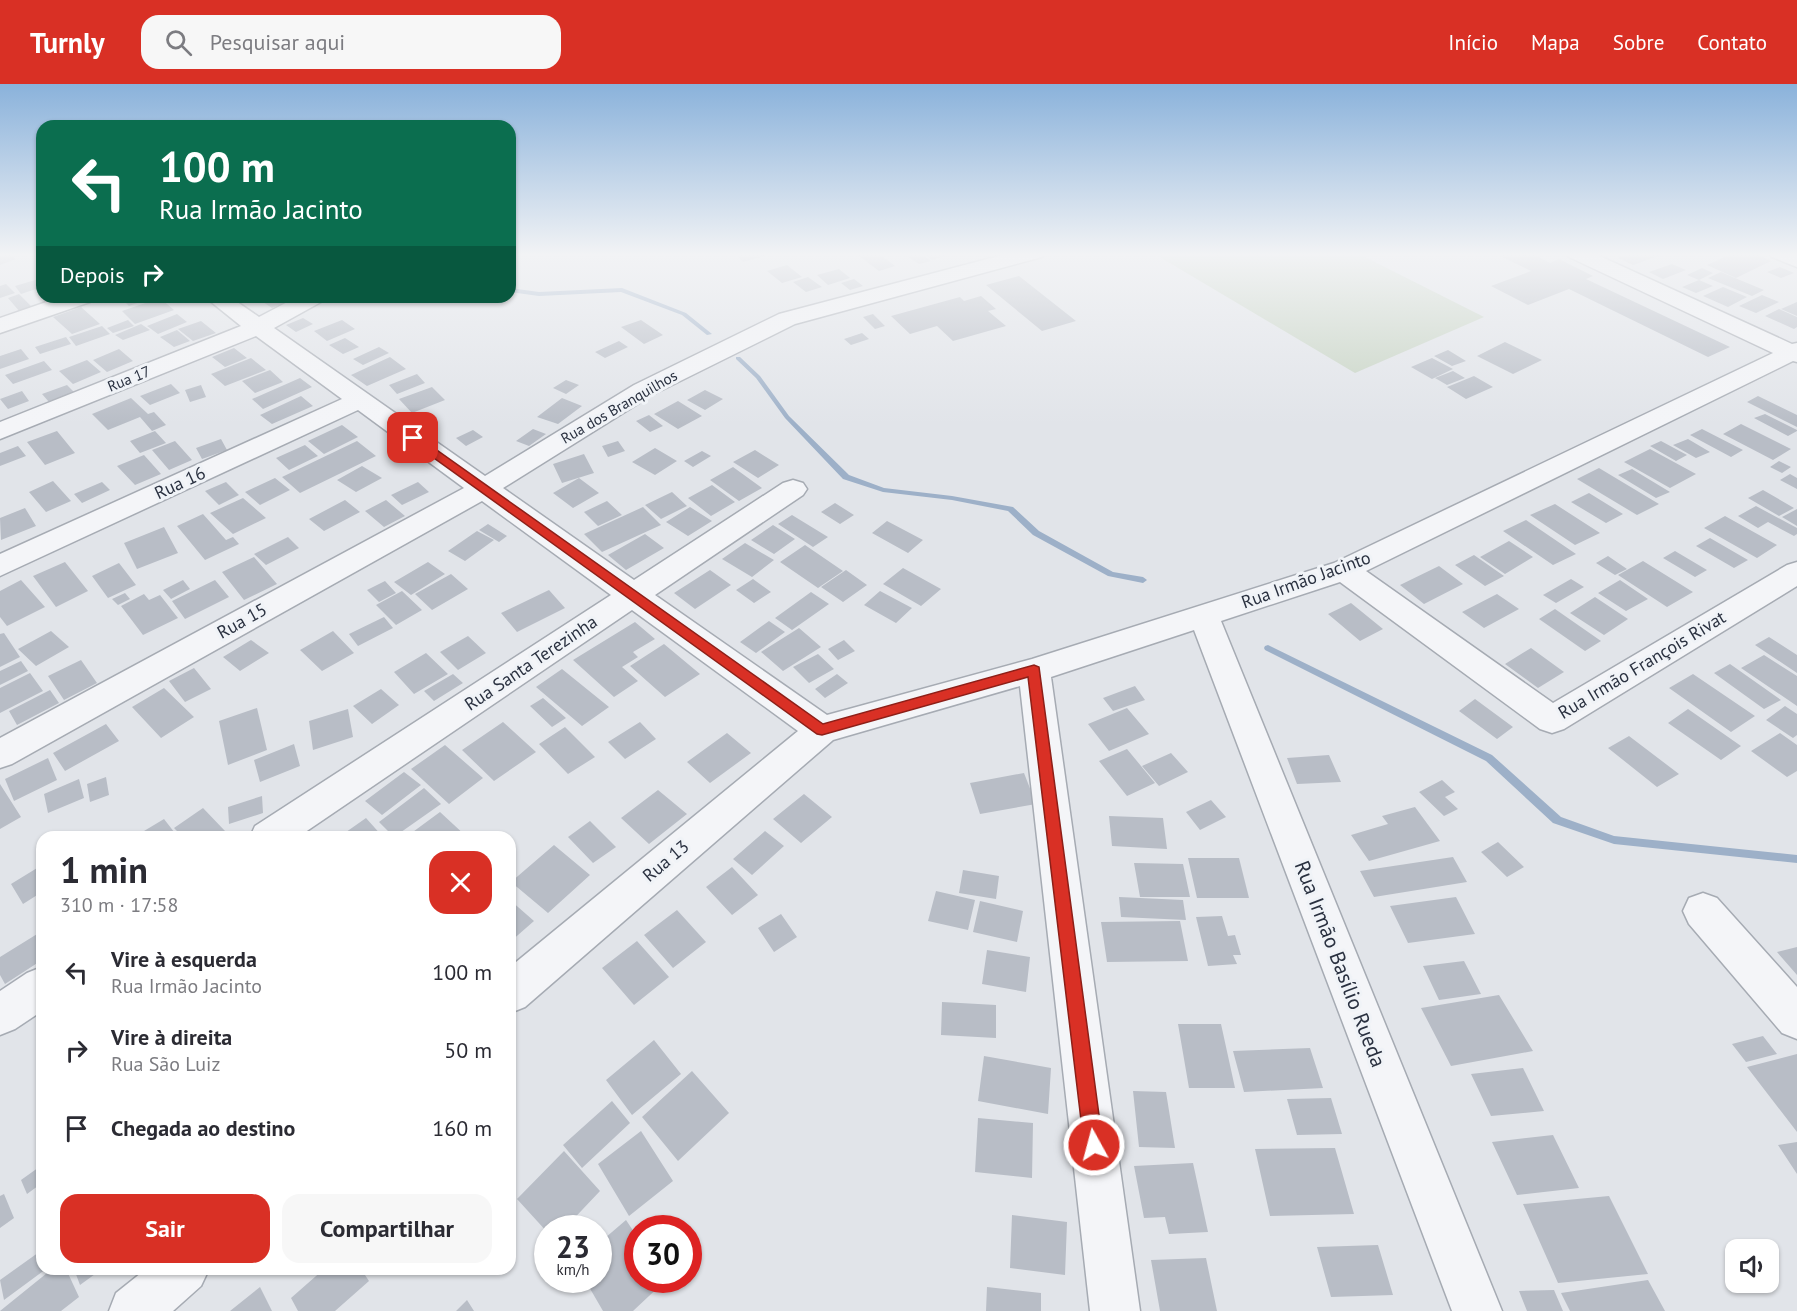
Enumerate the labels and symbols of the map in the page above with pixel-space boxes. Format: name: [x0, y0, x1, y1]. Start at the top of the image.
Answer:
street label: Rua 17: [105, 361, 153, 396]
street label: Rua dos Branquilhos: [557, 366, 680, 448]
pin: [387, 412, 438, 463]
street label: Rua 16: [151, 461, 209, 504]
street label: Rua Irmão Jacinto: [1238, 545, 1374, 614]
street label: Rua 15: [213, 598, 271, 644]
street label: Rua Irmão François Rivat: [1554, 605, 1730, 724]
street label: Rua Santa Terezinha: [460, 610, 601, 715]
street label: Rua 13: [638, 835, 694, 887]
street label: Rua Irmão Basílio Rueda: [1289, 857, 1392, 1071]
position arrow: [1062, 1113, 1126, 1177]
speed limit sign: 30: [624, 1215, 702, 1293]

